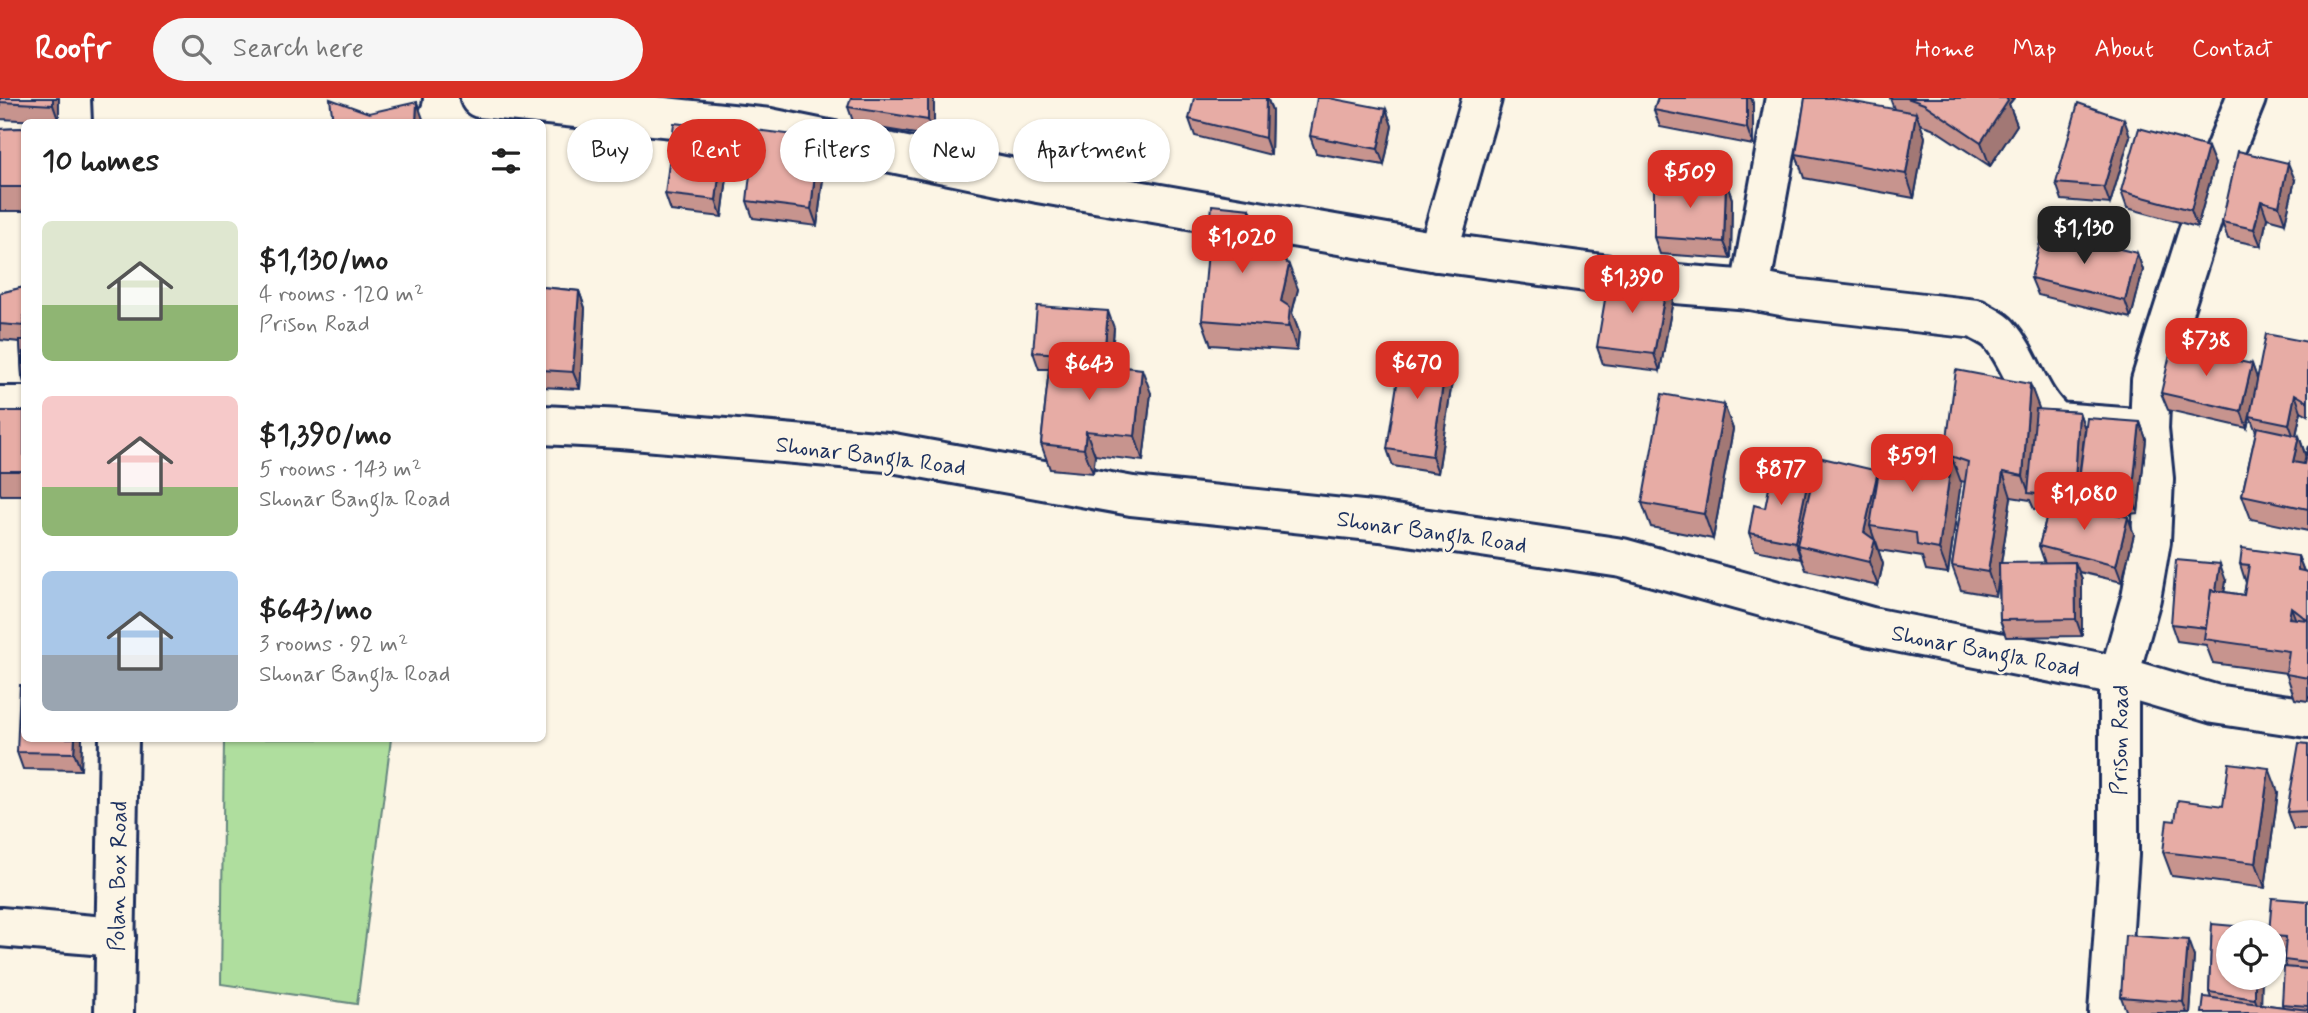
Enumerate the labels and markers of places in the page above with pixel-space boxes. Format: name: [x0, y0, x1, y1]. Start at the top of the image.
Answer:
pin: $509: [1649, 150, 1731, 210]
pin: $1,130: [2027, 206, 2141, 266]
pin: $1,020: [1185, 216, 1299, 275]
pin: $1,390: [1575, 256, 1689, 315]
pin: $738: [2165, 318, 2247, 378]
pin: $643: [1048, 342, 1130, 402]
pin: $670: [1376, 342, 1458, 401]
pin: $591: [1871, 434, 1953, 494]
pin: $877: [1740, 448, 1822, 507]
pin: $1,080: [2027, 472, 2141, 532]

